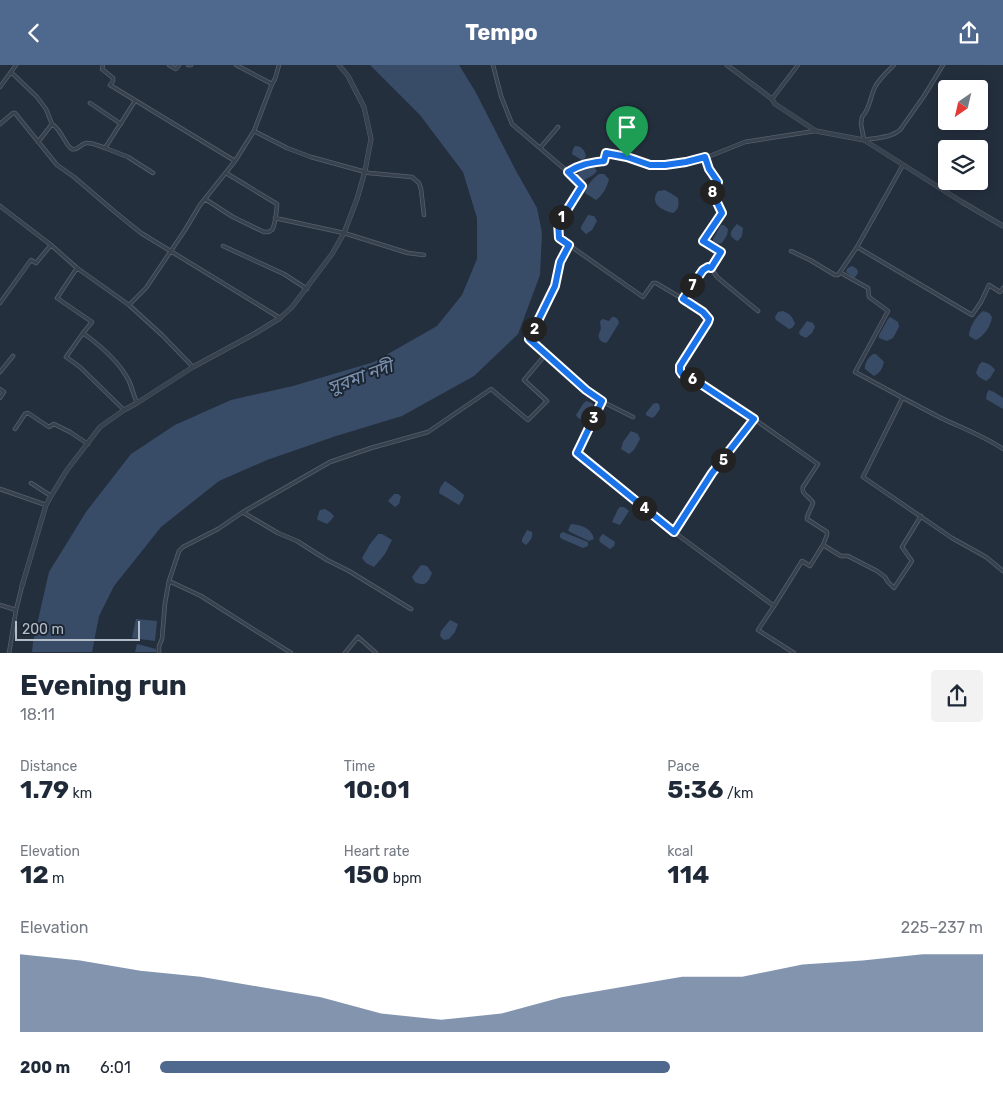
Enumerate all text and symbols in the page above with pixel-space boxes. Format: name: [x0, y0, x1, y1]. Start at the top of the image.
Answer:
icon: back: [20, 19, 48, 47]
text: Tempo: [465, 19, 538, 46]
icon: share: [955, 19, 983, 47]
north arrow: [938, 80, 988, 130]
map controls: [938, 80, 988, 190]
pin: [606, 106, 648, 157]
icon: arrive: [613, 113, 641, 141]
button: layers: [938, 140, 988, 190]
pin: 8: [700, 179, 724, 205]
text: 8: [708, 184, 717, 201]
pin: 1: [548, 205, 574, 229]
text: 1: [558, 209, 565, 226]
pin: 7: [680, 273, 704, 297]
text: 7: [688, 277, 697, 294]
pin: 2: [522, 317, 546, 341]
text: 2: [530, 321, 539, 338]
water label: সুরমা নদী: [324, 354, 399, 399]
pin: 6: [680, 367, 704, 391]
text: 6: [688, 371, 697, 388]
pin: 3: [580, 405, 606, 431]
text: 3: [589, 410, 598, 427]
pin: 5: [710, 447, 736, 473]
text: 5: [719, 452, 728, 469]
pin: 4: [632, 495, 656, 521]
text: 4: [640, 500, 649, 517]
scale bar: [15, 617, 140, 641]
text: 200 m: [22, 621, 64, 638]
text: Evening run: [20, 669, 187, 702]
button: share: [931, 670, 983, 722]
text: 18:11: [20, 705, 55, 724]
text: Distance: [20, 758, 77, 775]
text: Time: [344, 758, 375, 775]
text: Pace: [667, 758, 699, 775]
text: 1.79: [20, 775, 69, 804]
text: 10:01: [344, 775, 410, 804]
text: 5:36: [667, 775, 724, 804]
text: km: [69, 785, 92, 802]
text: /km: [724, 785, 753, 802]
text: Elevation: [20, 843, 80, 860]
text: Heart rate: [344, 843, 410, 860]
text: kcal: [667, 843, 693, 860]
text: 12: [20, 860, 49, 889]
text: 150: [344, 860, 389, 889]
text: 114: [667, 860, 709, 889]
text: m: [49, 870, 65, 887]
text: bpm: [389, 870, 422, 887]
text: Elevation: [20, 918, 89, 937]
text: 225–237 m: [901, 918, 983, 937]
text: 200 m: [20, 1058, 70, 1077]
text: 6:01: [100, 1058, 131, 1077]

